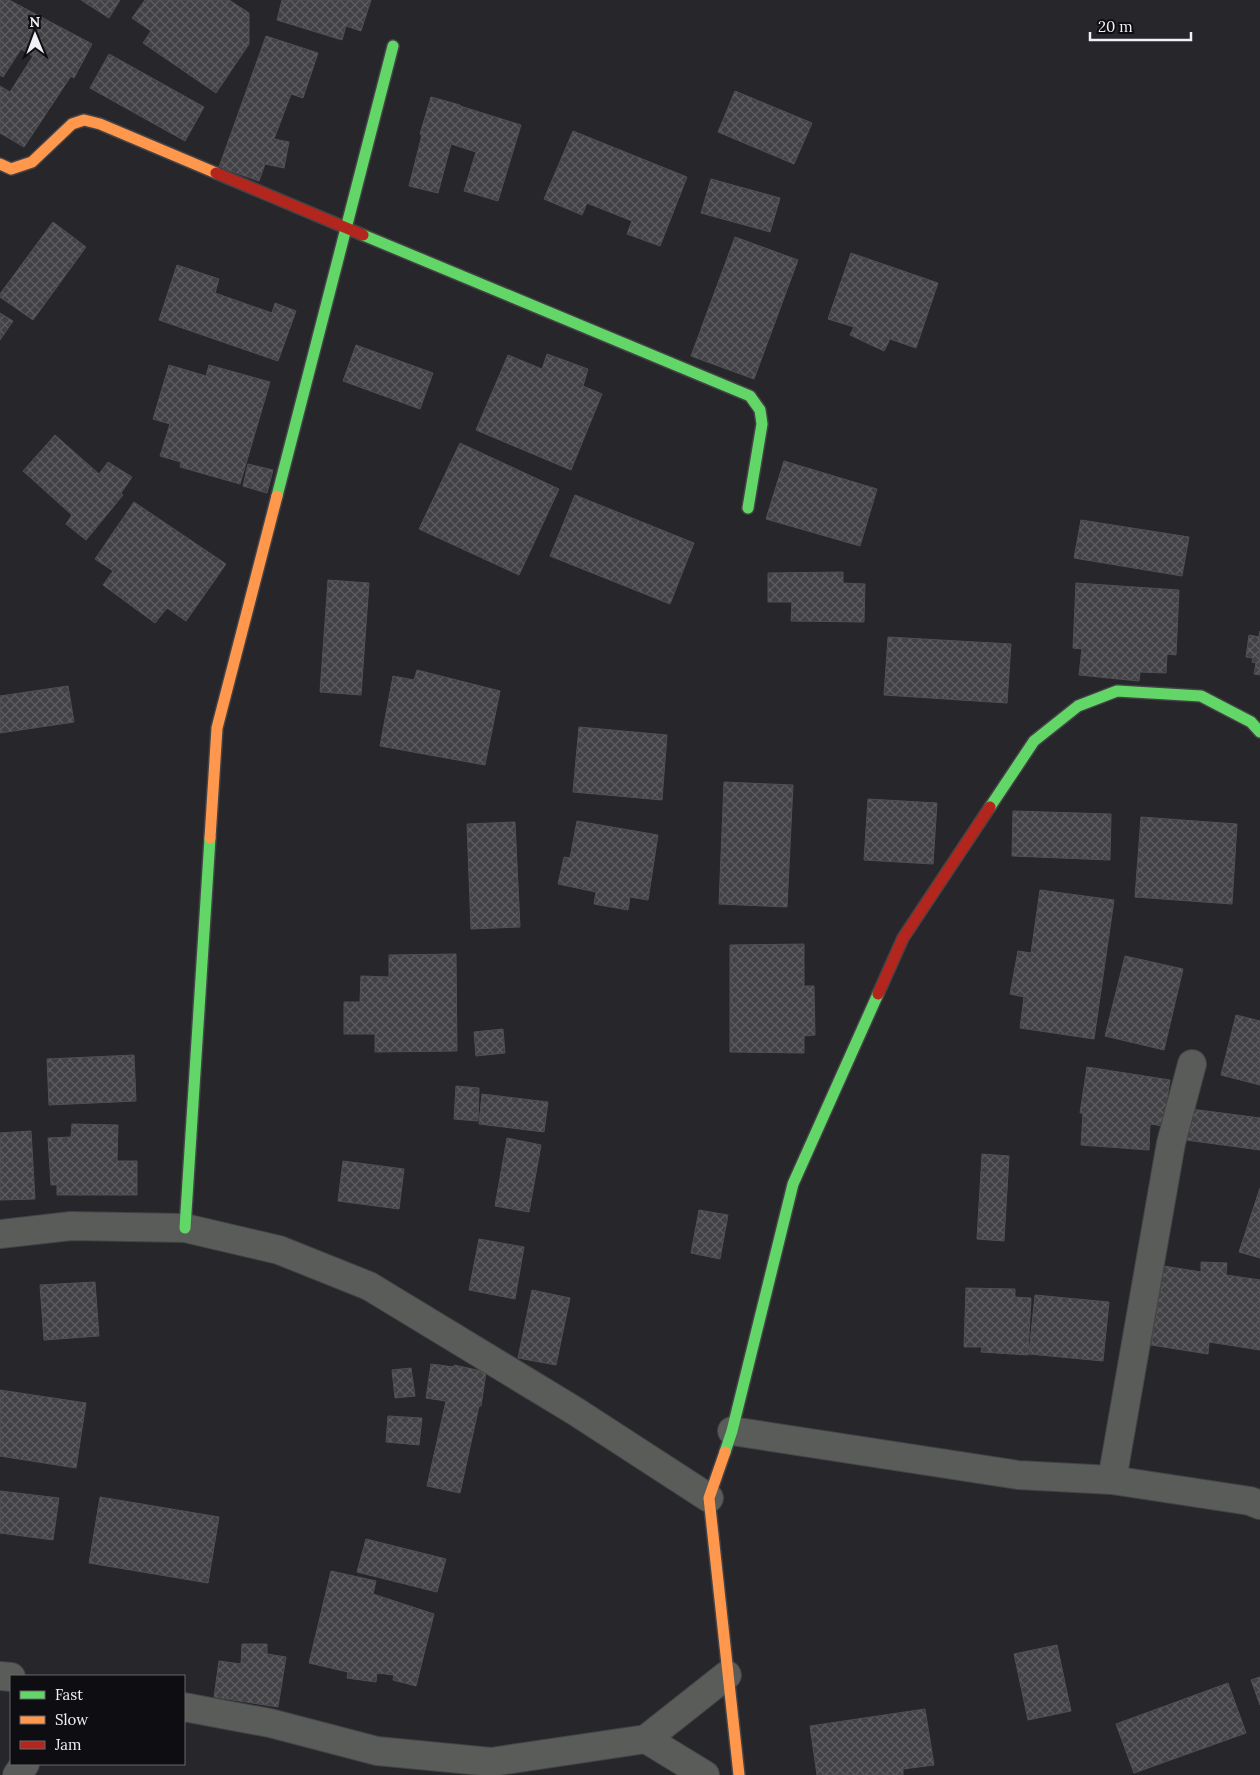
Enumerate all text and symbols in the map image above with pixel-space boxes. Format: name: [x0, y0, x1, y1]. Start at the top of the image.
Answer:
north arrow: [10, 10, 60, 60]
scale bar: [1090, 10, 1191, 42]
text: N: [29, 13, 41, 31]
text: 20 m: [1098, 17, 1133, 36]
legend: [10, 1675, 185, 1765]
text: Fast: [55, 1685, 83, 1704]
text: Slow: [55, 1710, 88, 1729]
text: Jam: [54, 1735, 82, 1754]

